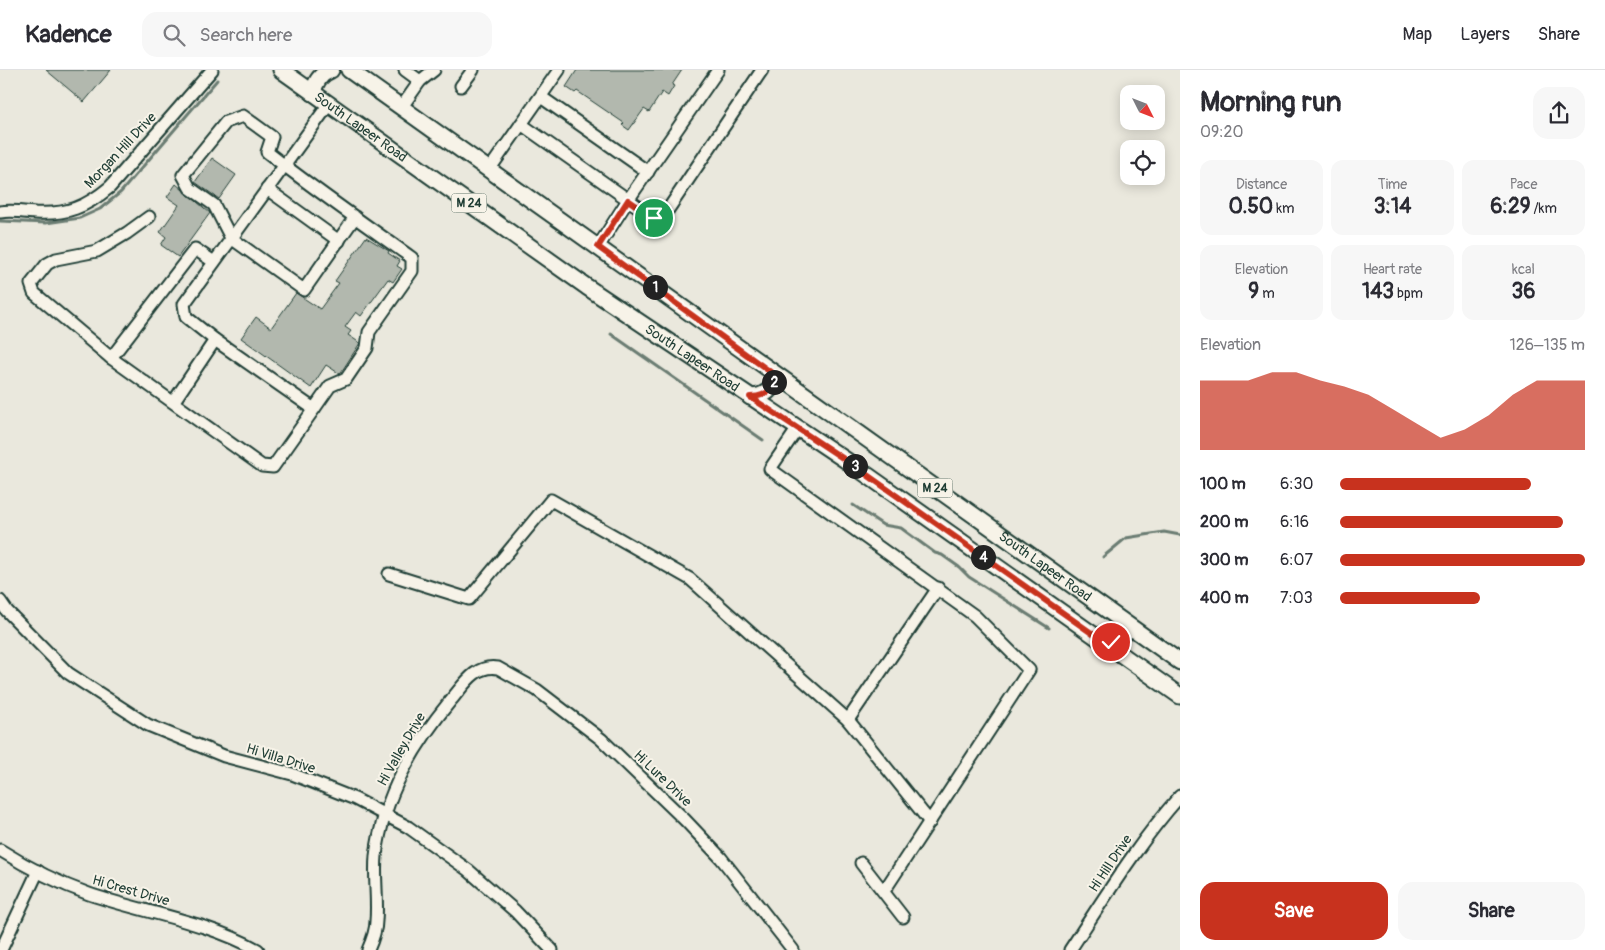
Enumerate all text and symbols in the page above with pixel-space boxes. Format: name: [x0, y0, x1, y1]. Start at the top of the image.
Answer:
search box: [142, 12, 492, 57]
text: Kadence: [25, 20, 112, 49]
icon: search: [160, 21, 188, 49]
text: Search here: [200, 23, 292, 47]
text: Map: [1403, 23, 1432, 46]
text: Layers: [1460, 23, 1510, 46]
text: Share: [1538, 23, 1580, 46]
north arrow: [1120, 85, 1165, 130]
map controls: [1120, 85, 1165, 185]
text: Morning run: [1200, 85, 1342, 120]
button: share: [1533, 87, 1585, 139]
street label: South Lapeer Road: [311, 88, 411, 166]
street label: Morgan Hill Drive: [81, 109, 160, 192]
text: 09:20: [1200, 122, 1243, 142]
button: locate: [1120, 140, 1165, 185]
text: Distance: [1236, 176, 1287, 193]
text: Time: [1378, 176, 1407, 193]
text: Pace: [1510, 176, 1537, 193]
text: 0.50: [1229, 193, 1273, 220]
text: 3:14: [1374, 193, 1411, 220]
text: 6:29: [1490, 193, 1531, 220]
road number: M 24: [452, 194, 486, 212]
pin: [633, 197, 675, 239]
text: km: [1273, 200, 1294, 217]
text: /km: [1531, 200, 1557, 217]
icon: arrive: [640, 204, 668, 232]
text: Elevation: [1235, 261, 1288, 278]
text: Heart rate: [1363, 261, 1422, 278]
text: kcal: [1512, 261, 1535, 278]
pin: 1: [642, 274, 668, 300]
text: 9: [1248, 278, 1259, 305]
text: 143: [1362, 278, 1394, 305]
text: 36: [1512, 278, 1535, 305]
text: 1: [653, 279, 658, 296]
text: m: [1259, 285, 1275, 302]
text: bpm: [1394, 285, 1423, 302]
street label: South Lapeer Road: [642, 320, 743, 396]
text: Elevation: [1200, 335, 1261, 355]
text: 126–135 m: [1510, 335, 1585, 355]
pin: 2: [762, 370, 786, 394]
text: 2: [771, 374, 778, 391]
pin: 3: [842, 454, 868, 478]
text: 3: [852, 458, 859, 475]
text: 100 m: [1200, 474, 1246, 494]
text: 6:30: [1280, 474, 1313, 494]
road number: M 24: [918, 478, 952, 498]
text: 200 m: [1200, 512, 1248, 532]
text: 6:16: [1280, 512, 1309, 532]
street label: South Lapeer Road: [995, 528, 1095, 605]
pin: 4: [970, 544, 996, 570]
text: 4: [979, 549, 988, 566]
text: 300 m: [1200, 550, 1248, 570]
text: 6:07: [1280, 550, 1313, 570]
text: 400 m: [1200, 588, 1249, 608]
text: 7:03: [1280, 588, 1313, 608]
pin: [1090, 621, 1132, 663]
icon: check: [1097, 628, 1125, 656]
street label: Hi Valley Drive: [374, 710, 429, 789]
street label: Hi Villa Drive: [244, 740, 318, 777]
street label: Hi Lure Drive: [630, 747, 695, 810]
street label: Hi Hill Drive: [1085, 831, 1136, 895]
street label: Hi Crest Drive: [90, 871, 171, 910]
button: Save: [1200, 882, 1388, 940]
button: Share: [1398, 882, 1585, 940]

